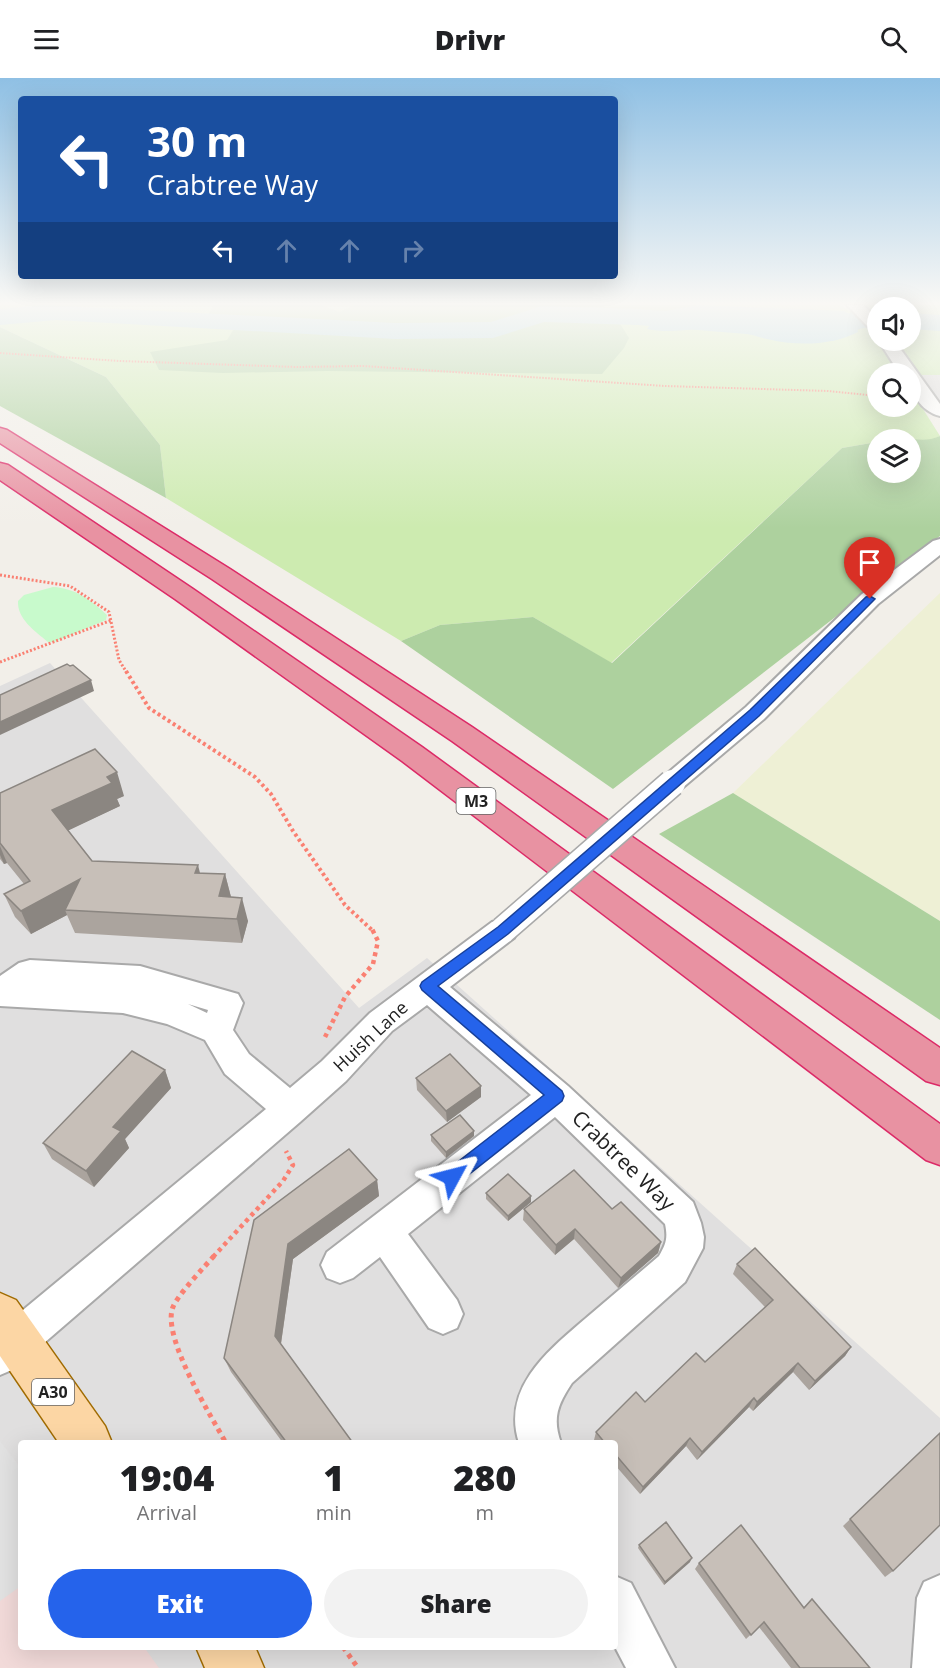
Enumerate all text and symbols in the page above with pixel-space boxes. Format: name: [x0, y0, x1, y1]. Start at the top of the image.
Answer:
text: Drivr: [435, 21, 505, 58]
icon: menu: [30, 23, 63, 56]
icon: search: [877, 23, 910, 56]
text: 30 m: [147, 112, 247, 169]
icon: left: [48, 120, 126, 198]
text: Crabtree Way: [147, 166, 318, 203]
icon: left: [207, 234, 240, 267]
icon: ahead: [270, 234, 303, 267]
icon: ahead: [333, 234, 366, 267]
icon: right: [396, 234, 429, 267]
map controls: [867, 297, 921, 483]
button: sound: [867, 297, 921, 351]
button: search: [867, 363, 921, 417]
button: layers: [867, 429, 921, 483]
pin: [844, 537, 895, 599]
icon: arrive: [853, 546, 886, 579]
road number: M3: [456, 788, 496, 814]
street label: Huish Lane: [328, 995, 412, 1077]
street label: Crabtree Way: [566, 1104, 682, 1217]
position arrow: [420, 1145, 484, 1209]
road number: A30: [32, 1379, 74, 1405]
text: 19:04: [120, 1453, 214, 1502]
text: 1: [323, 1453, 344, 1502]
text: 280: [453, 1453, 516, 1502]
text: Arrival: [137, 1499, 197, 1526]
text: min: [316, 1499, 352, 1526]
text: m: [476, 1499, 494, 1526]
button: Exit: [48, 1569, 312, 1638]
button: Share: [324, 1569, 588, 1638]

